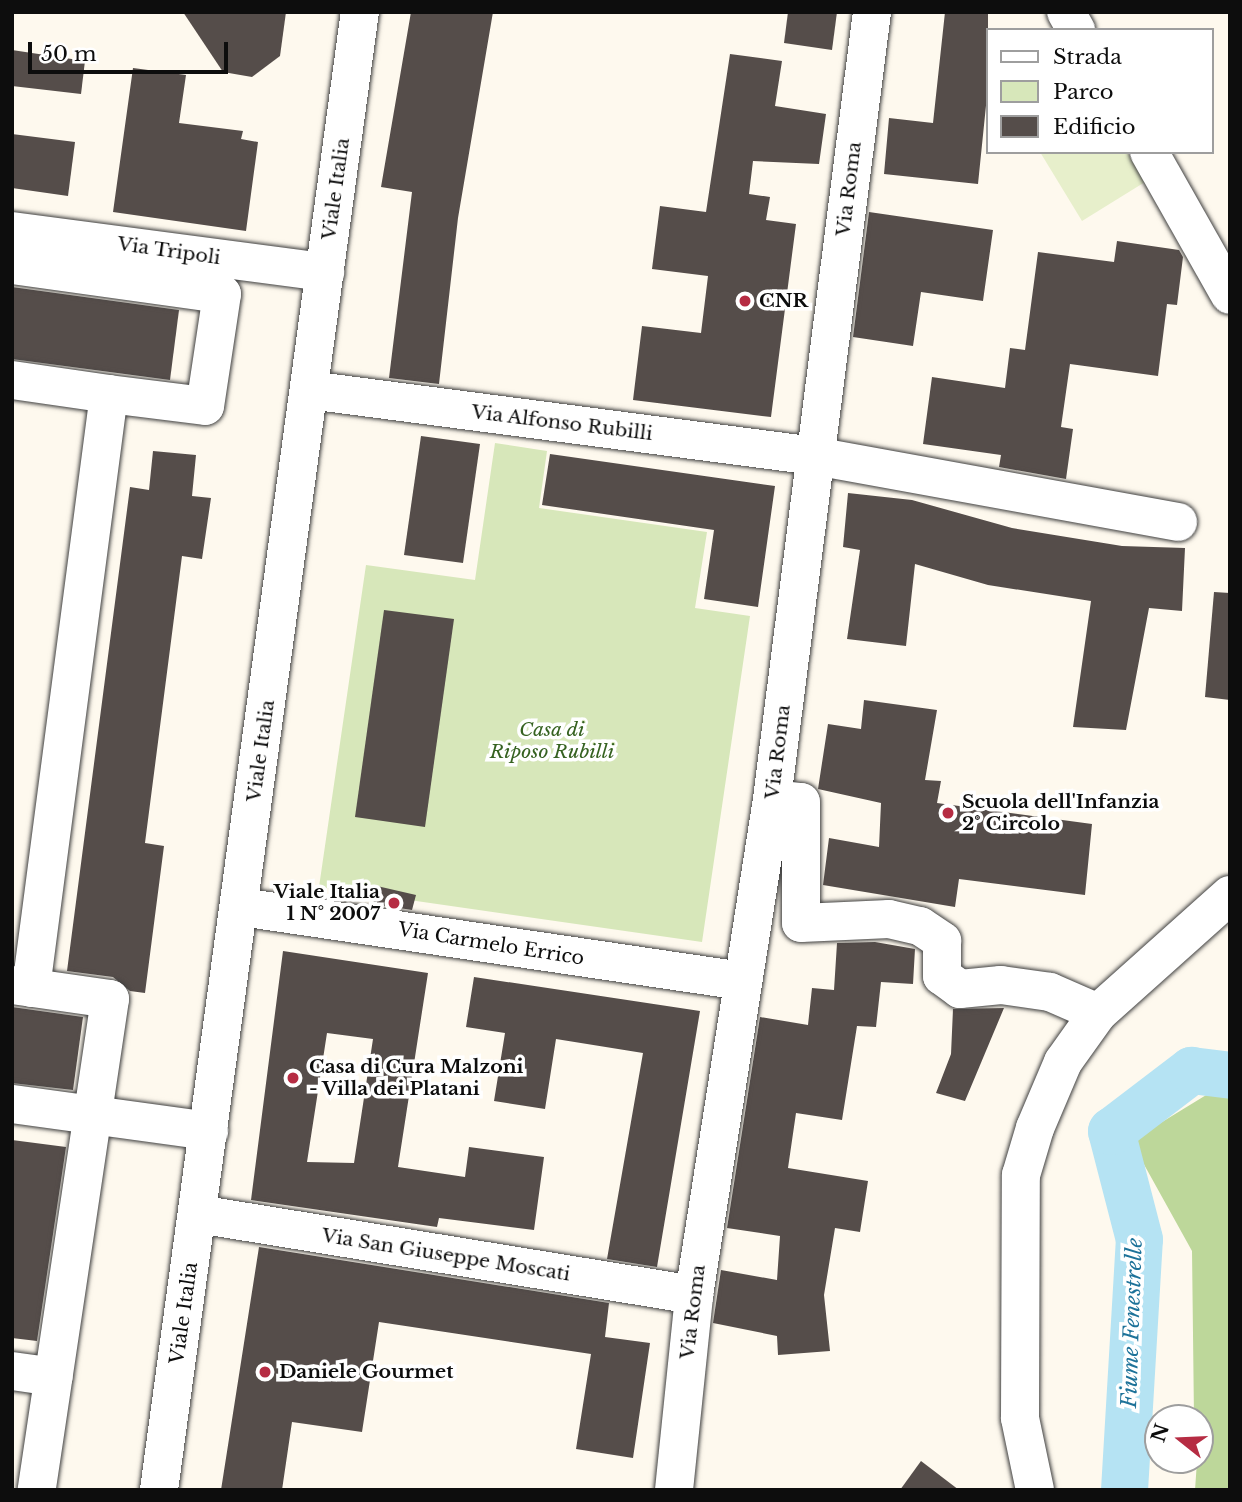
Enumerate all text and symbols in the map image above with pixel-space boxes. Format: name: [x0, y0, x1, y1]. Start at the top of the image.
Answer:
scale bar: [32, 28, 231, 72]
legend: [986, 28, 1214, 154]
text: 50 m: [41, 41, 96, 67]
text: Strada: [1053, 44, 1122, 70]
text: Parco: [1053, 79, 1114, 105]
text: Edificio: [1053, 114, 1135, 140]
street label: Viale Italia: [318, 137, 354, 241]
street label: Via Roma: [832, 140, 866, 238]
street label: Via Tripoli: [116, 232, 222, 270]
place label: CNR: [759, 290, 808, 312]
marker: CNR: [737, 293, 753, 309]
street label: Via Alfonso Rubilli: [470, 401, 654, 445]
street label: Viale Italia: [243, 699, 279, 803]
street label: Via Roma: [761, 703, 795, 801]
park label: Casa di Riposo Rubilli: [490, 719, 614, 763]
place label: Scuola dell'Infanzia 2° Circolo: [962, 791, 1160, 835]
marker: Scuola dell'Infanzia 2° Circolo: [940, 805, 956, 821]
place label: Viale Italia 1 N° 2007: [274, 881, 380, 925]
marker: Viale Italia 1 N° 2007: [386, 895, 402, 911]
street label: Via Carmelo Errico: [396, 918, 586, 970]
place label: Casa di Cura Malzoni - Villa dei Platani: [309, 1056, 523, 1100]
marker: Casa di Cura Malzoni - Villa dei Platani: [283, 1068, 303, 1088]
street label: Via San Giuseppe Moscati: [320, 1224, 572, 1286]
water label: Fiume Fenestrelle: [1116, 1238, 1148, 1408]
street label: Viale Italia: [166, 1261, 202, 1365]
street label: Via Roma: [676, 1263, 710, 1361]
place label: Daniele Gourmet: [279, 1361, 453, 1383]
marker: Daniele Gourmet: [257, 1364, 273, 1380]
north arrow: [1144, 1404, 1214, 1474]
text: N: [1147, 1421, 1174, 1445]

